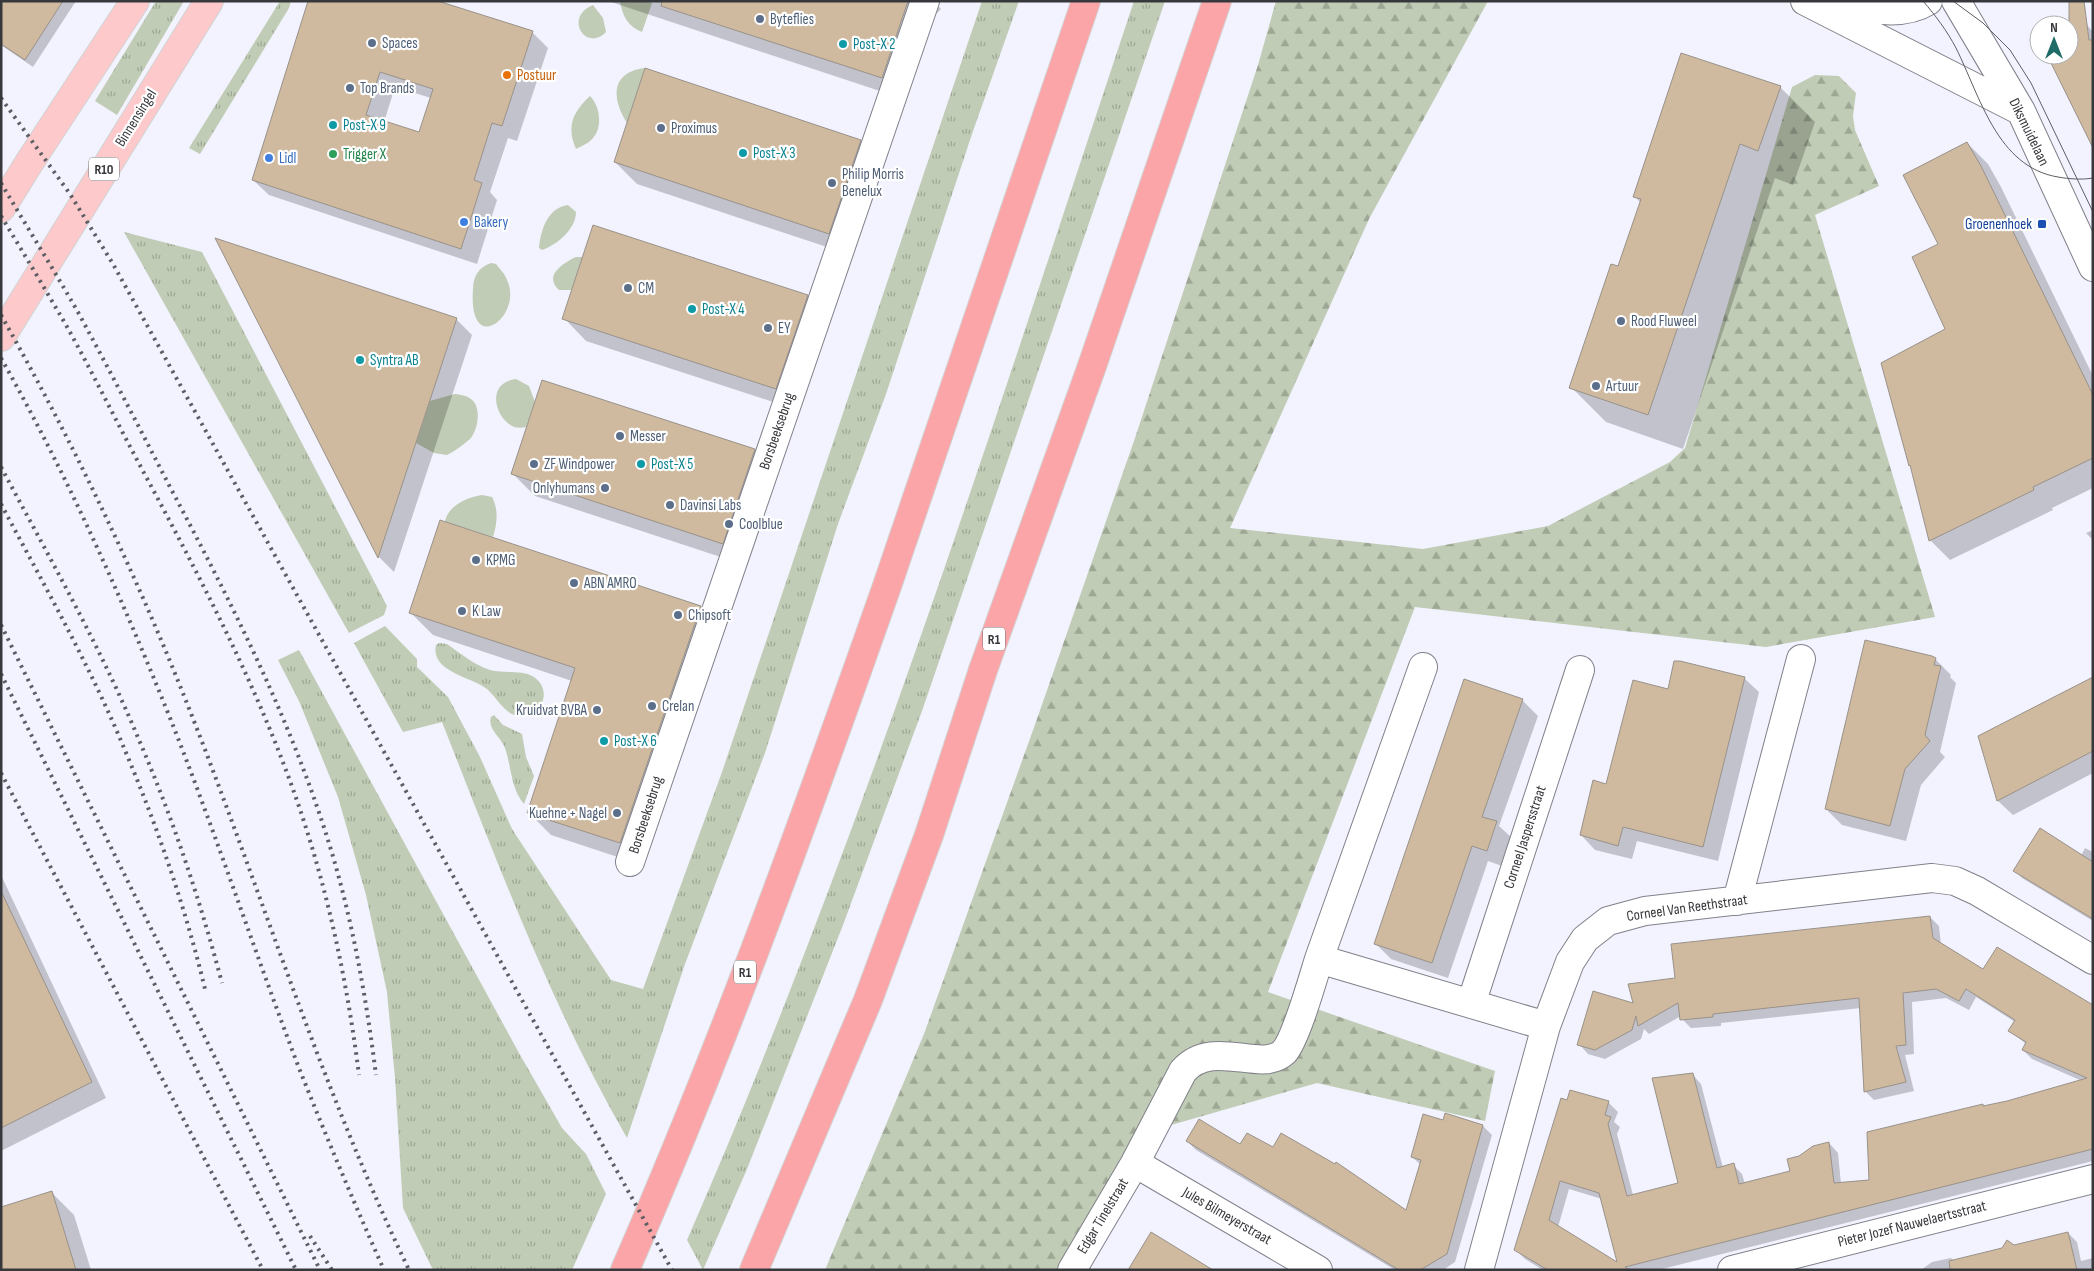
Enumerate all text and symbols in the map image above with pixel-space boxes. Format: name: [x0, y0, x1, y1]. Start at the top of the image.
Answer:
place label: Byteflies: [770, 10, 814, 29]
marker: Byteflies: [754, 13, 766, 25]
north arrow: [2029, 15, 2079, 65]
text: N: [2050, 19, 2058, 36]
place label: Spaces: [382, 34, 418, 53]
place label: Post-X 2: [853, 35, 896, 54]
marker: Spaces: [366, 37, 378, 49]
marker: Post-X 2: [837, 38, 849, 50]
place label: Postuur: [517, 66, 557, 85]
marker: Postuur: [501, 69, 513, 81]
place label: Top Brands: [360, 79, 415, 98]
marker: Top Brands: [344, 82, 356, 94]
street label: Binnensingel: [111, 86, 161, 150]
street label: Diksmuidelaan: [2005, 95, 2053, 169]
place label: Post-X 9: [343, 116, 386, 135]
marker: Post-X 9: [327, 119, 339, 131]
place label: Proximus: [671, 119, 717, 138]
marker: Proximus: [655, 122, 667, 134]
place label: Post-X 3: [753, 144, 796, 163]
place label: Trigger X: [343, 145, 387, 164]
marker: Post-X 3: [737, 147, 749, 159]
marker: Trigger X: [327, 148, 339, 160]
place label: Lidl: [279, 149, 296, 168]
marker: Lidl: [263, 152, 275, 164]
road number: R10: [89, 157, 119, 180]
place label: Philip Morris Benelux: [842, 165, 904, 201]
marker: Philip Morris Benelux: [826, 177, 838, 189]
place label: Bakery: [474, 213, 508, 232]
place label: Groenenhoek: [1965, 215, 2032, 234]
marker: Bakery: [458, 216, 470, 228]
marker: Groenenhoek: [2036, 218, 2048, 230]
place label: CM: [638, 279, 654, 298]
marker: CM: [622, 282, 634, 294]
place label: Post-X 4: [702, 300, 745, 319]
marker: Post-X 4: [686, 303, 698, 315]
place label: Rood Fluweel: [1631, 312, 1697, 331]
marker: Rood Fluweel: [1615, 315, 1627, 327]
place label: EY: [778, 319, 791, 338]
marker: EY: [762, 322, 774, 334]
place label: Syntra AB: [370, 351, 419, 370]
marker: Syntra AB: [354, 354, 366, 366]
place label: Artuur: [1605, 377, 1639, 396]
marker: Artuur: [1590, 380, 1602, 392]
street label: Borsbeeksebrug: [755, 390, 799, 472]
place label: Messer: [630, 427, 667, 446]
marker: Messer: [614, 430, 626, 442]
place label: ZF Windpower: [544, 455, 616, 474]
place label: Post-X 5: [651, 455, 693, 474]
marker: ZF Windpower: [528, 458, 540, 470]
marker: Post-X 5: [635, 458, 647, 470]
place label: Onlyhumans: [533, 479, 595, 498]
marker: Onlyhumans: [599, 482, 611, 494]
place label: Davinsi Labs: [680, 496, 741, 515]
marker: Davinsi Labs: [664, 499, 676, 511]
place label: Coolblue: [739, 515, 783, 534]
marker: Coolblue: [723, 518, 735, 530]
place label: KPMG: [486, 551, 515, 570]
marker: KPMG: [470, 554, 482, 566]
place label: ABN AMRO: [583, 574, 637, 593]
marker: ABN AMRO: [568, 577, 580, 589]
place label: K Law: [472, 602, 501, 621]
marker: K Law: [456, 605, 468, 617]
place label: Chipsoft: [688, 606, 732, 625]
marker: Chipsoft: [672, 609, 684, 621]
road number: R1: [983, 628, 1005, 650]
place label: Crelan: [662, 697, 694, 716]
marker: Crelan: [646, 700, 658, 712]
place label: Kruidvat BVBA: [516, 701, 588, 720]
marker: Kruidvat BVBA: [591, 704, 603, 716]
place label: Post-X 6: [614, 732, 657, 751]
marker: Post-X 6: [598, 735, 610, 747]
street label: Borsbeeksebrug: [625, 774, 667, 856]
street label: Corneel Jaspersstraat: [1499, 783, 1551, 891]
place label: Kuehne + Nagel: [529, 804, 607, 823]
marker: Kuehne + Nagel: [611, 807, 623, 819]
street label: Corneel Van Reethstraat: [1625, 890, 1749, 926]
road number: R1: [734, 960, 756, 984]
street label: Edgar Tinelstraat: [1073, 1174, 1133, 1257]
street label: Jules Bilmeyerstraat: [1178, 1182, 1275, 1249]
street label: Pieter Jozef Nauwelaertsstraat: [1836, 1196, 1989, 1252]

